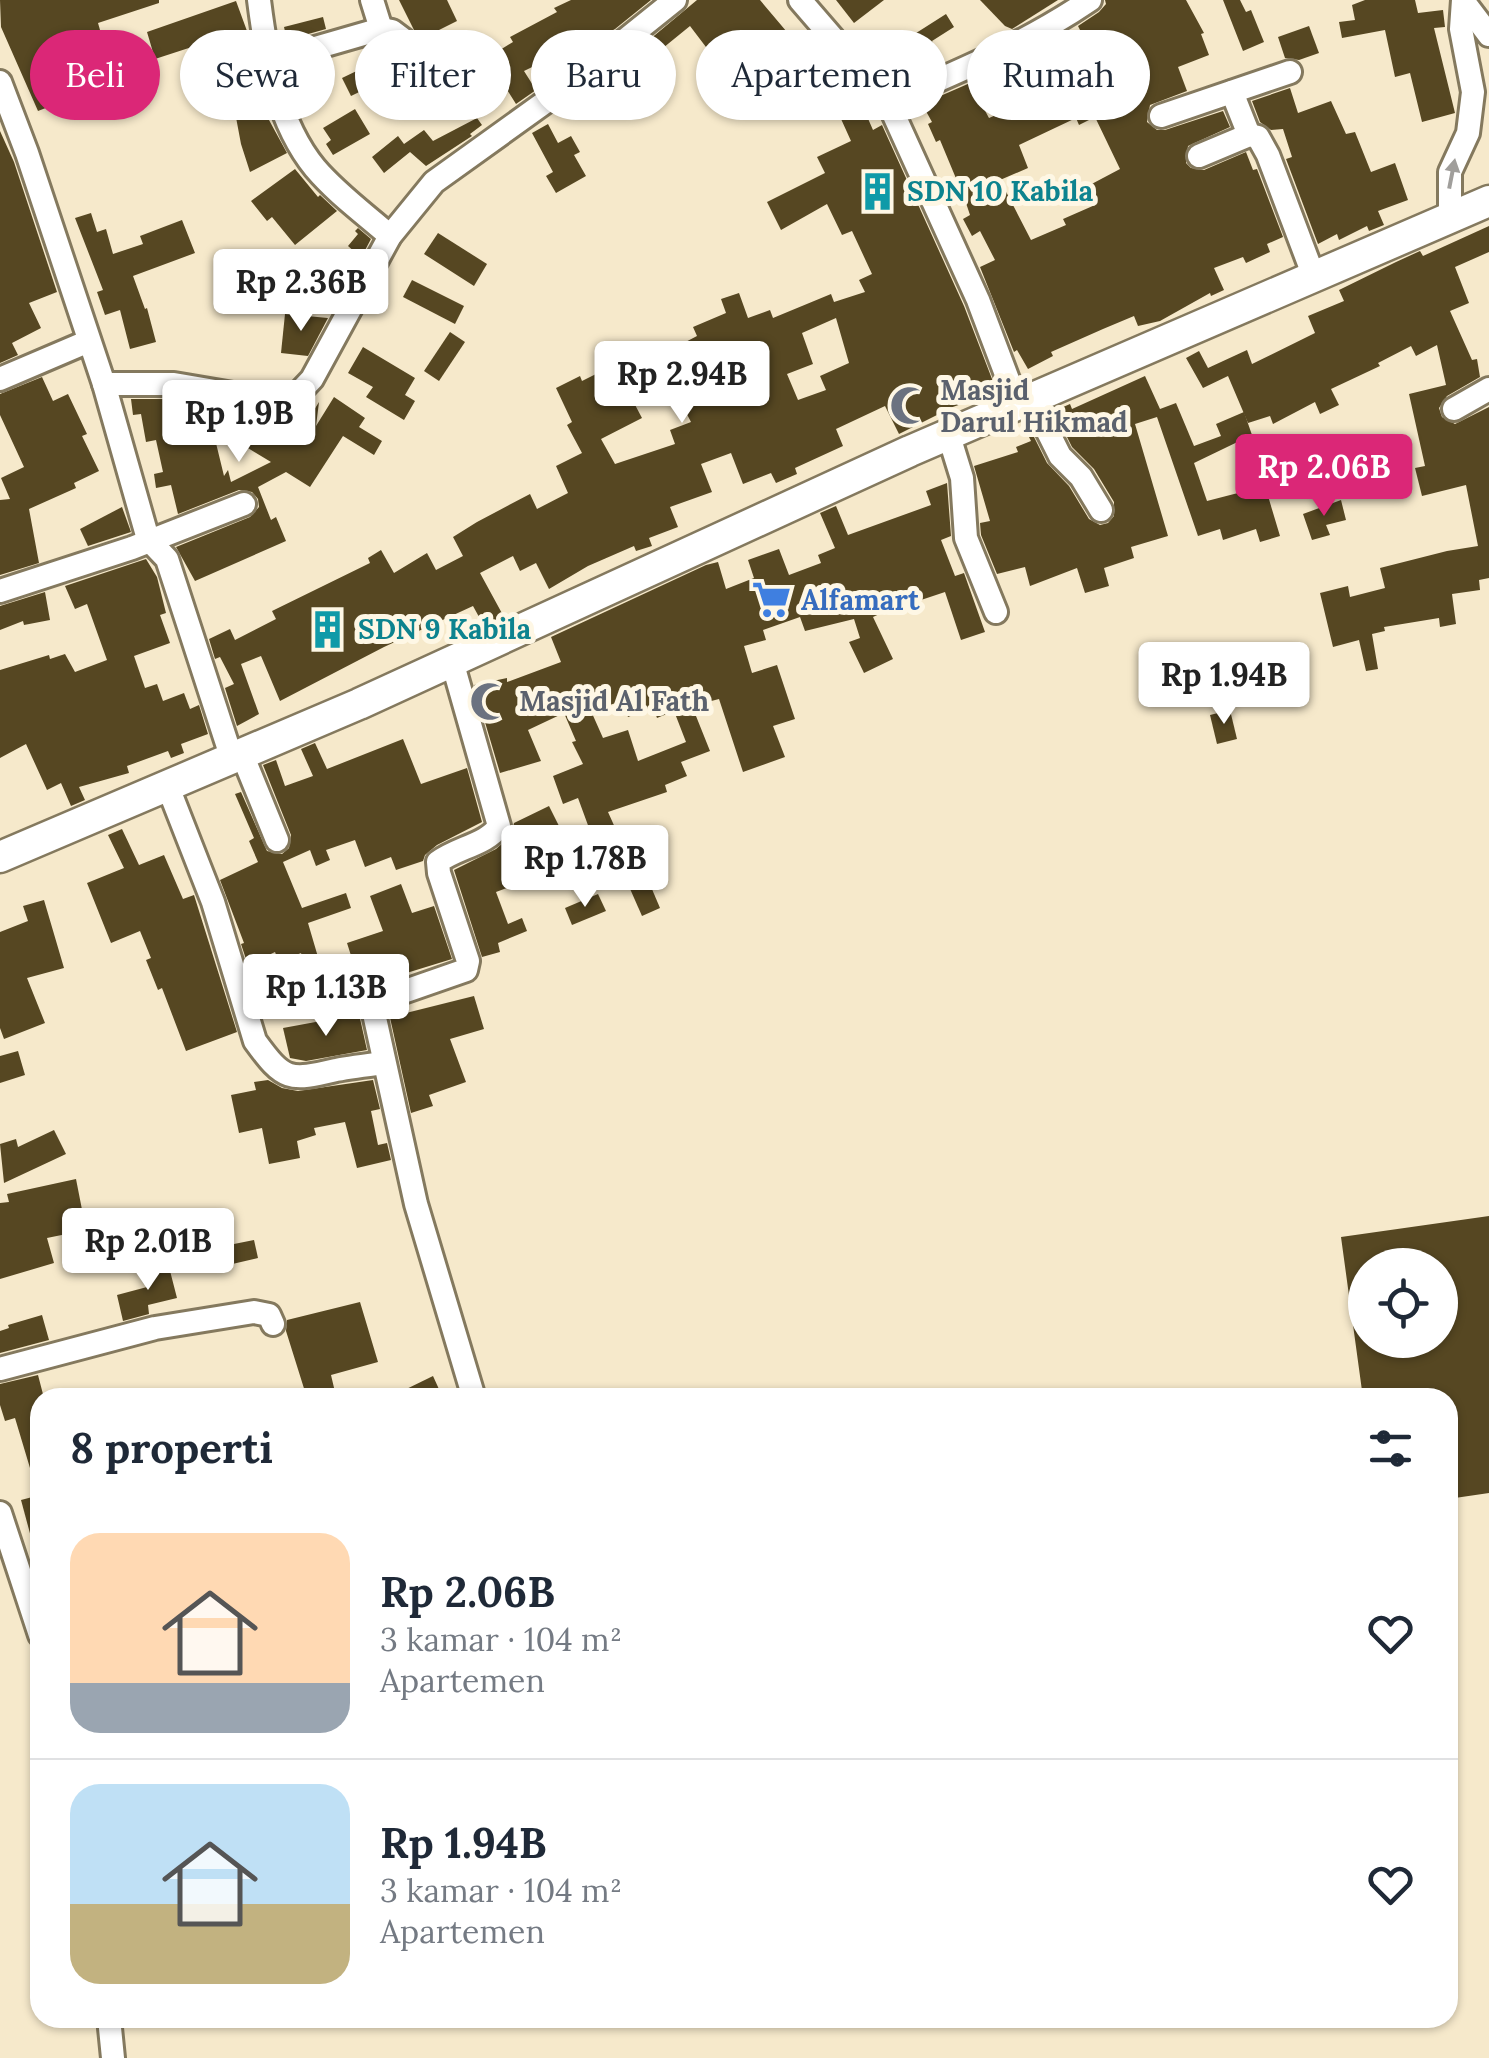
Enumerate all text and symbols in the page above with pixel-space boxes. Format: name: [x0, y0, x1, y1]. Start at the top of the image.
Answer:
chip: Beli: [30, 30, 160, 120]
chip: Sewa: [180, 30, 335, 120]
chip: Filter: [355, 30, 511, 120]
chip: Baru: [531, 30, 676, 120]
chip: Apartemen: [696, 30, 947, 120]
chip: Rumah: [967, 30, 1150, 120]
one-way arrow: [1445, 158, 1460, 189]
building icon: SDN 10 Kabila: [856, 170, 898, 212]
place label: SDN 10 Kabila: [907, 173, 1094, 209]
pin: Rp 2.36B: [198, 249, 404, 334]
text: Rp 2.36B: [235, 261, 367, 302]
pin: Rp 2.94B: [579, 341, 785, 426]
text: Rp 2.94B: [616, 353, 748, 394]
place label: Masjid Darul Hikmad: [940, 372, 1128, 440]
pin: Rp 1.9B: [147, 380, 331, 465]
mosque icon: Masjid Darul Hikmad: [889, 385, 931, 427]
text: Rp 1.9B: [184, 392, 294, 433]
pin: Rp 2.06B: [1221, 434, 1427, 519]
text: Rp 2.06B: [1257, 446, 1391, 487]
supermarket icon: Alfamart: [750, 579, 792, 621]
place label: Alfamart: [801, 582, 920, 618]
building icon: SDN 9 Kabila: [307, 608, 349, 650]
place label: SDN 9 Kabila: [358, 611, 532, 647]
pin: Rp 1.94B: [1121, 642, 1327, 727]
text: Rp 1.94B: [1161, 654, 1287, 695]
mosque icon: Masjid Al Fath: [468, 680, 510, 722]
place label: Masjid Al Fath: [519, 683, 709, 719]
pin: Rp 1.78B: [482, 825, 688, 910]
text: Rp 1.78B: [523, 837, 647, 878]
pin: Rp 1.13B: [223, 954, 429, 1039]
text: Rp 1.13B: [265, 966, 387, 1007]
pin: Rp 2.01B: [45, 1208, 251, 1293]
text: Rp 2.01B: [84, 1220, 212, 1261]
map controls: [1348, 1248, 1458, 1358]
button: locate: [1348, 1248, 1458, 1358]
text: 8 properti: [70, 1421, 273, 1475]
icon: filters: [1363, 1421, 1418, 1476]
text: Rp 2.06B: [380, 1565, 555, 1619]
icon: home: [150, 1573, 270, 1693]
icon: heart: [1363, 1606, 1418, 1661]
text: 3 kamar · 104 m²: [380, 1619, 622, 1660]
text: Apartemen: [380, 1660, 545, 1701]
text: Rp 1.94B: [380, 1816, 547, 1870]
icon: home: [150, 1824, 270, 1944]
icon: heart: [1363, 1857, 1418, 1912]
text: 3 kamar · 104 m²: [380, 1870, 622, 1911]
text: Apartemen: [380, 1911, 545, 1952]

